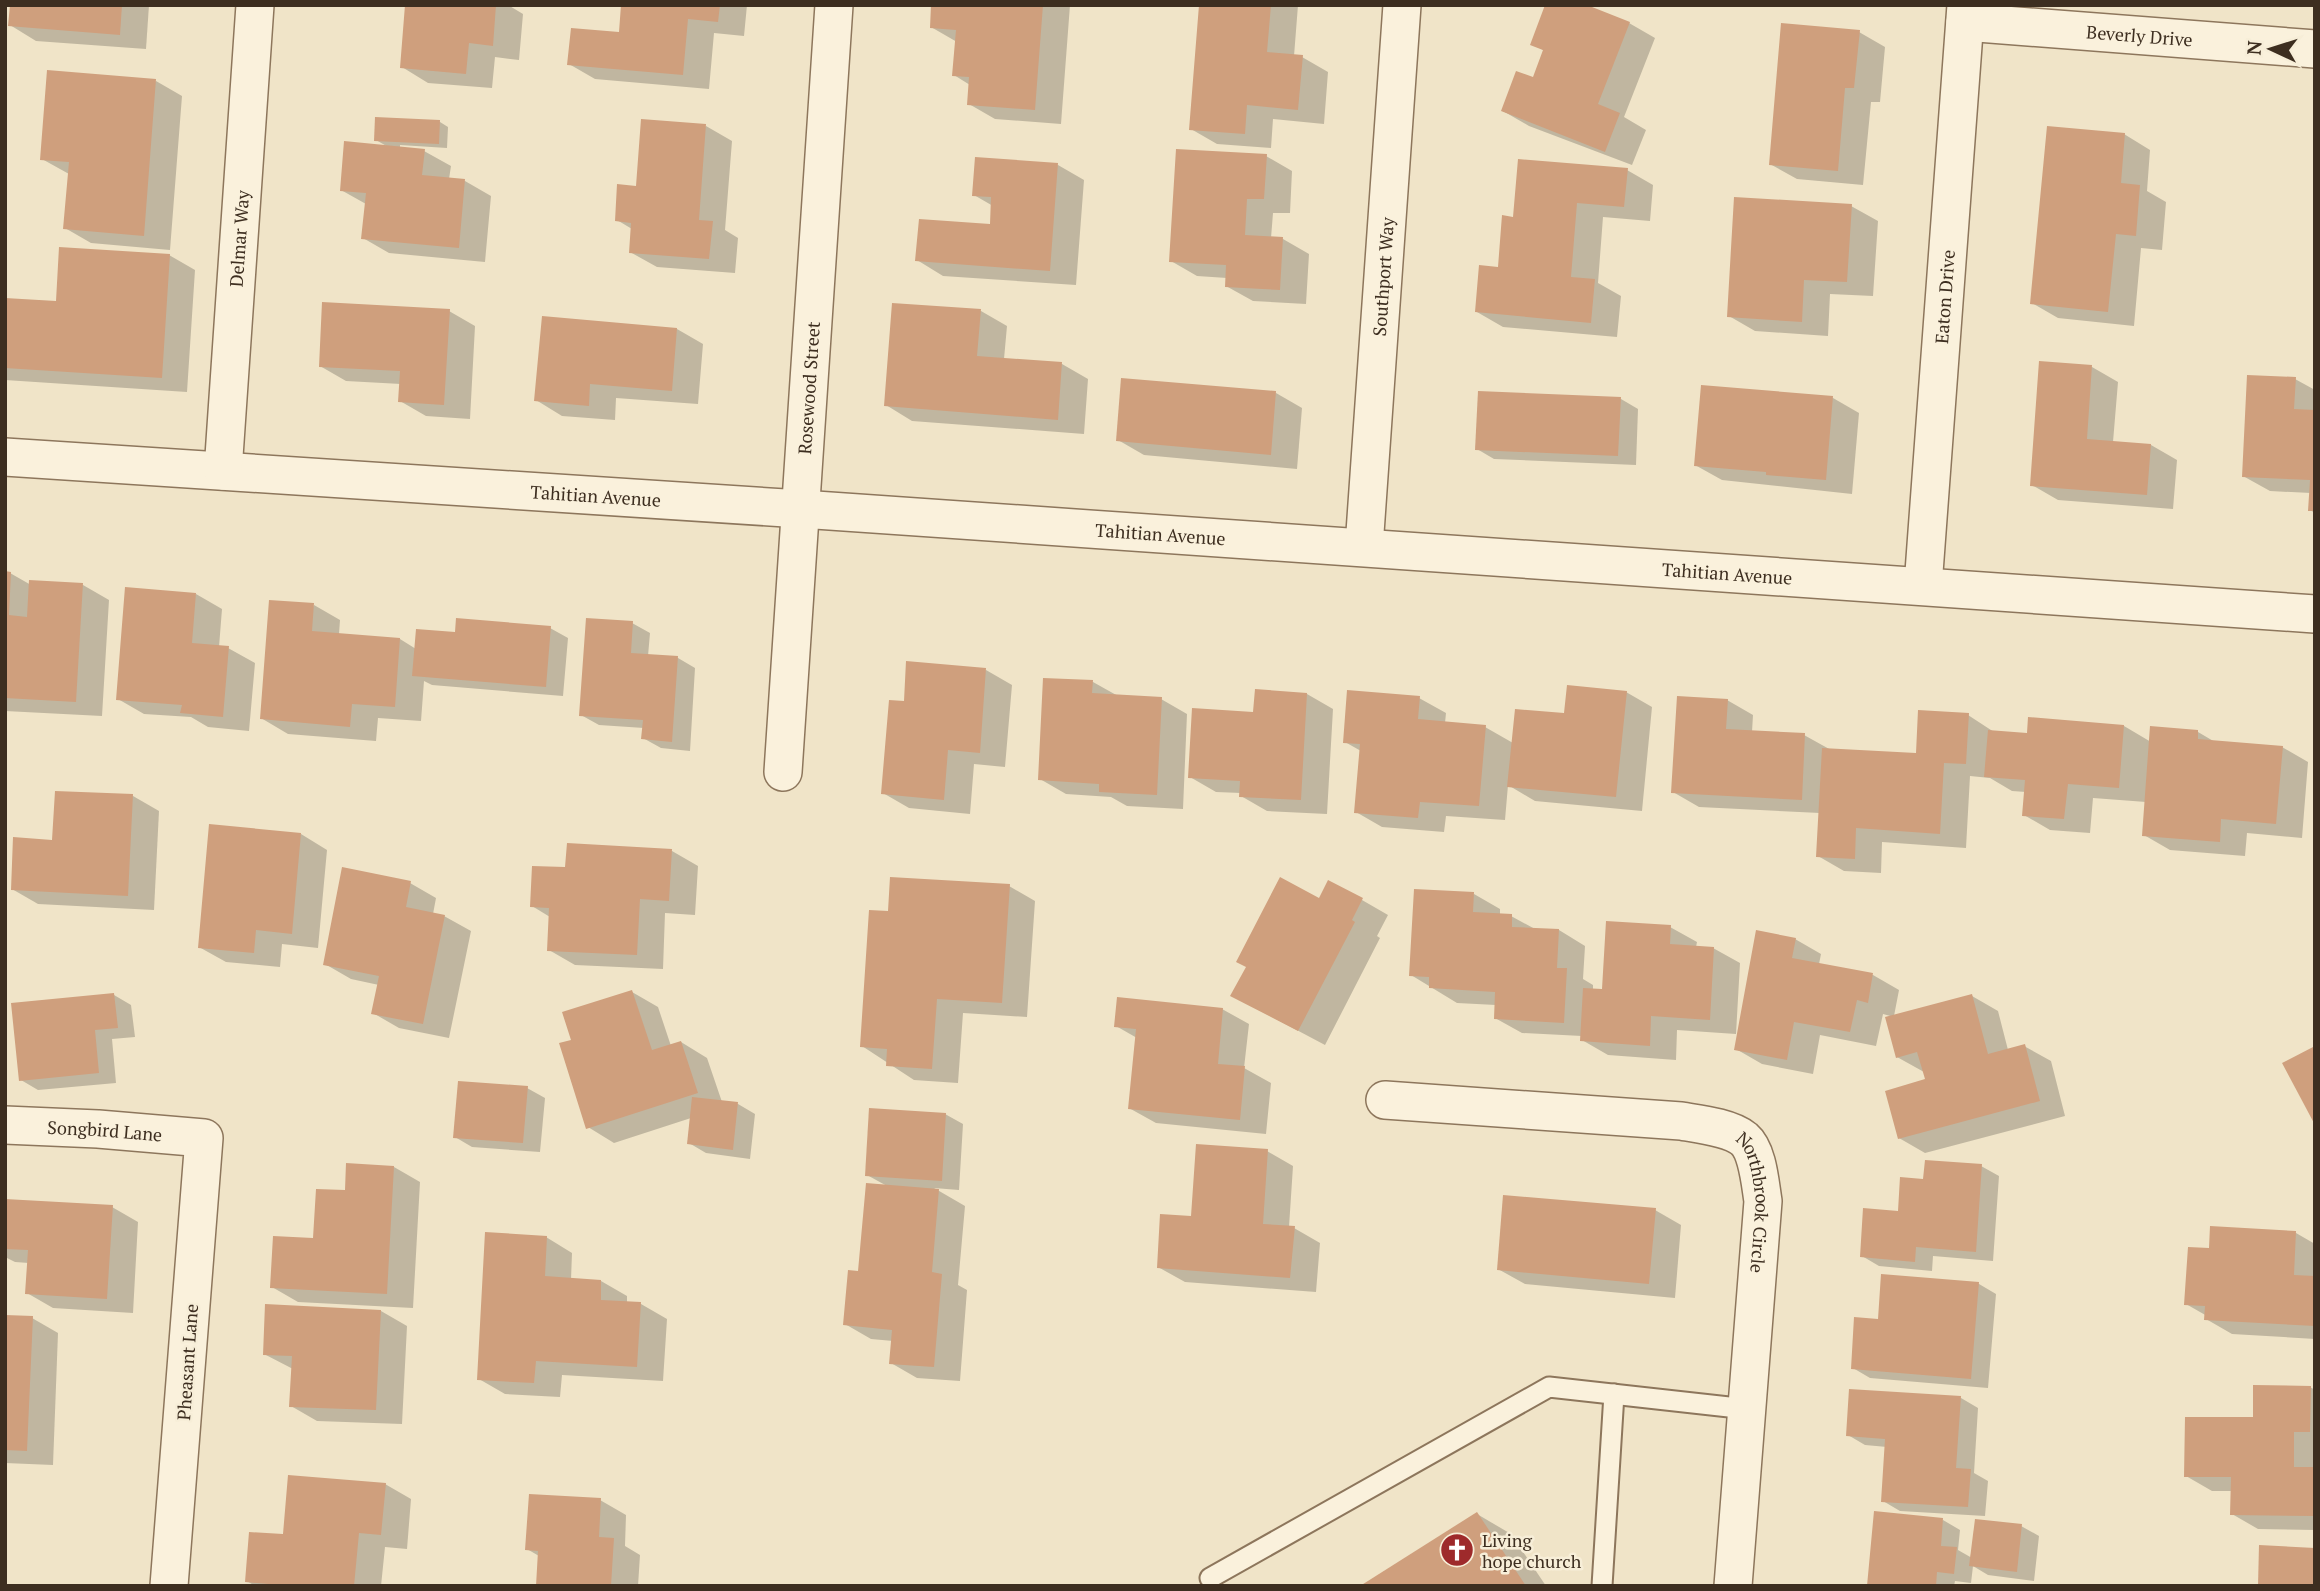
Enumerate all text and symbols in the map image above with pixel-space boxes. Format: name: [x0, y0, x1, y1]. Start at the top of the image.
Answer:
north arrow: [2236, 14, 2306, 84]
street label: Beverly Drive: [2085, 19, 2193, 52]
text: N: [2241, 39, 2267, 56]
street label: Delmar Way: [224, 188, 254, 288]
street label: Southport Way: [1367, 215, 1399, 337]
street label: Eaton Drive: [1929, 249, 1960, 345]
street label: Rosewood Street: [792, 320, 825, 455]
street label: Tahitian Avenue: [530, 479, 662, 512]
street label: Tahitian Avenue: [1094, 517, 1226, 550]
street label: Tahitian Avenue: [1661, 557, 1793, 590]
street label: Songbird Lane: [47, 1115, 163, 1146]
street label: Northbrook Circle: [1731, 1126, 1775, 1274]
street label: Pheasant Lane: [171, 1303, 203, 1421]
place label: Living hope church: [1482, 1528, 1582, 1573]
church icon: Living hope church: [1438, 1531, 1476, 1569]

